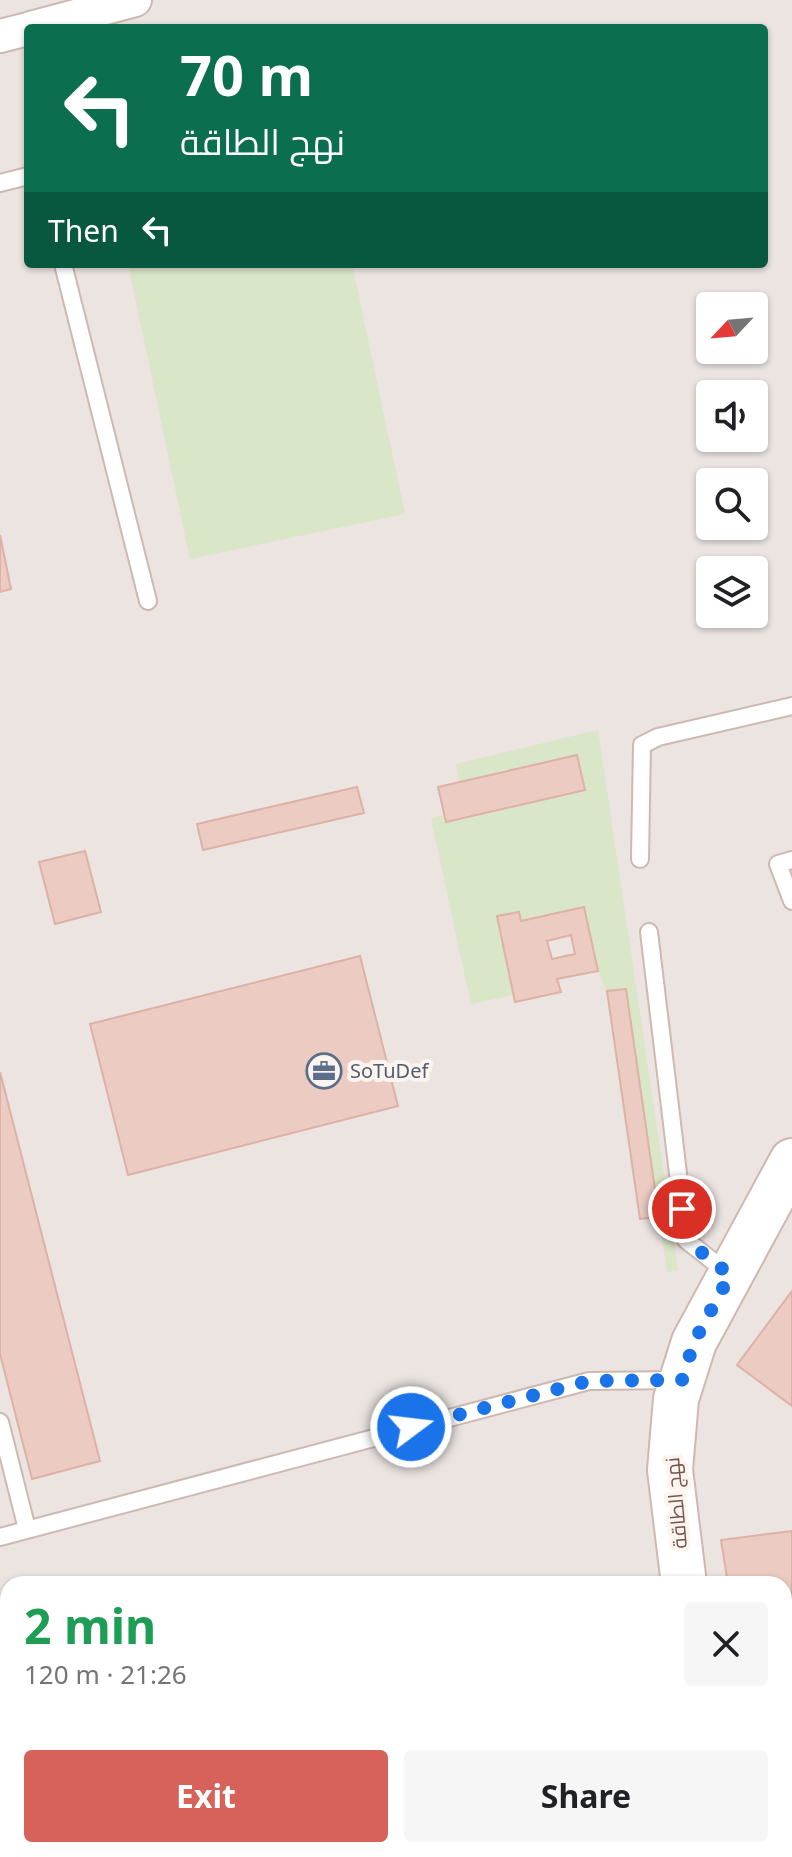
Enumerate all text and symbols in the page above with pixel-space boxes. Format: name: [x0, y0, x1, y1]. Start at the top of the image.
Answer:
text: 70 m: [180, 36, 313, 112]
icon: left: [48, 56, 152, 160]
text: نهج الطاقة: [180, 117, 345, 166]
icon: left: [135, 208, 179, 252]
text: Then: [48, 210, 119, 251]
north arrow: [696, 292, 768, 364]
map controls: [696, 292, 768, 628]
button: sound: [696, 380, 768, 452]
button: search: [696, 468, 768, 540]
button: layers: [696, 556, 768, 628]
office icon: SoTuDef: [305, 1052, 343, 1090]
place label: SoTuDef: [350, 1057, 429, 1084]
pin: [648, 1175, 716, 1243]
icon: arrive: [660, 1187, 704, 1231]
position arrow: [369, 1385, 453, 1469]
street label: نهج الطاقة: [658, 1456, 694, 1550]
text: 2 min: [24, 1593, 156, 1658]
button: close: [684, 1602, 768, 1686]
text: 120 m · 21:26: [24, 1656, 187, 1692]
button: Exit: [24, 1750, 388, 1842]
button: Share: [404, 1750, 768, 1842]

